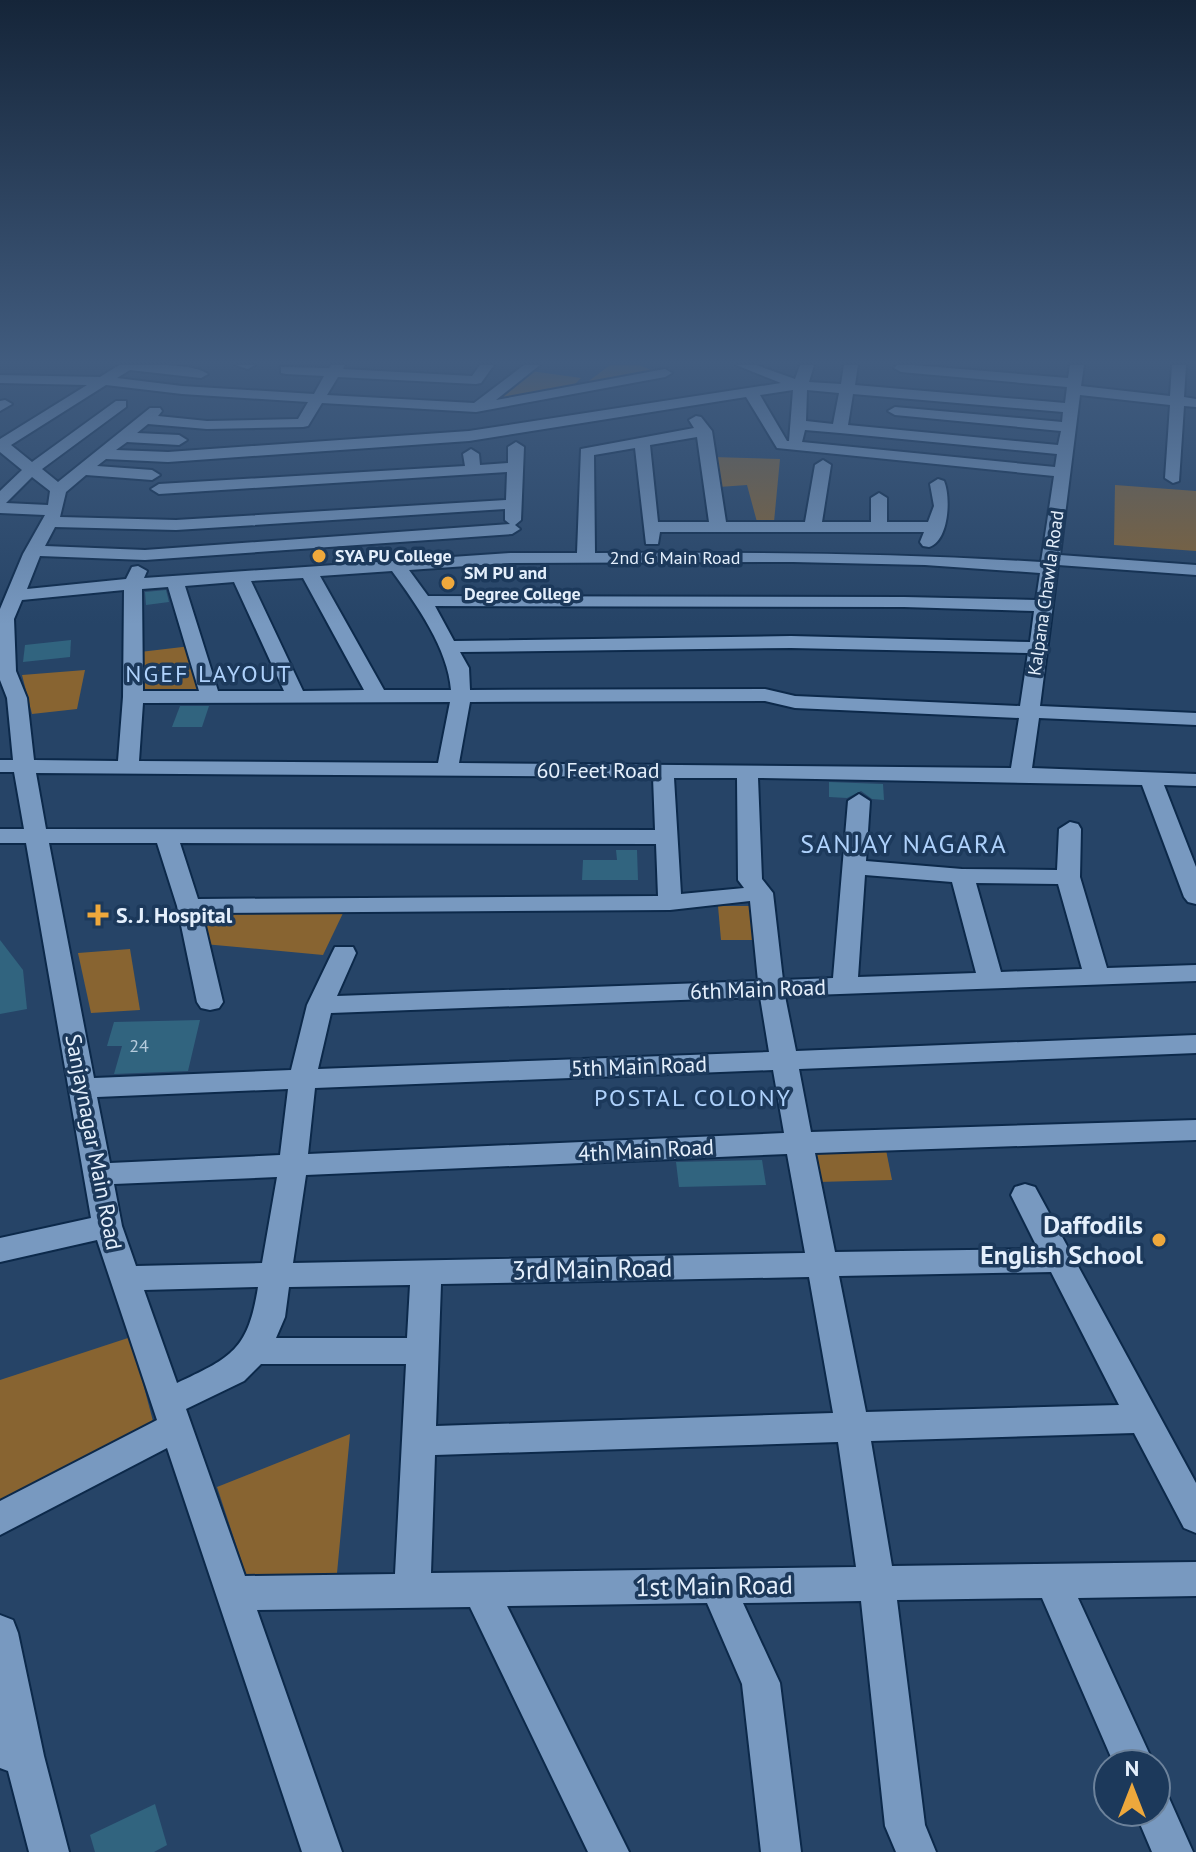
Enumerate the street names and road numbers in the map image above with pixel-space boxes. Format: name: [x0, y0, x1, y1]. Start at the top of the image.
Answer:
street label: Kalpana Chawla Road: [1023, 509, 1068, 677]
street label: 2nd G Main Road: [610, 546, 740, 569]
street label: 60 Feet Road: [536, 756, 660, 784]
street label: 6th Main Road: [690, 973, 826, 1005]
street label: Sanjaynagar Main Road: [59, 1032, 129, 1252]
street label: 5th Main Road: [571, 1050, 707, 1082]
street label: 4th Main Road: [577, 1132, 715, 1168]
street label: 3rd Main Road: [511, 1251, 673, 1286]
street label: 1st Main Road: [635, 1568, 793, 1603]

